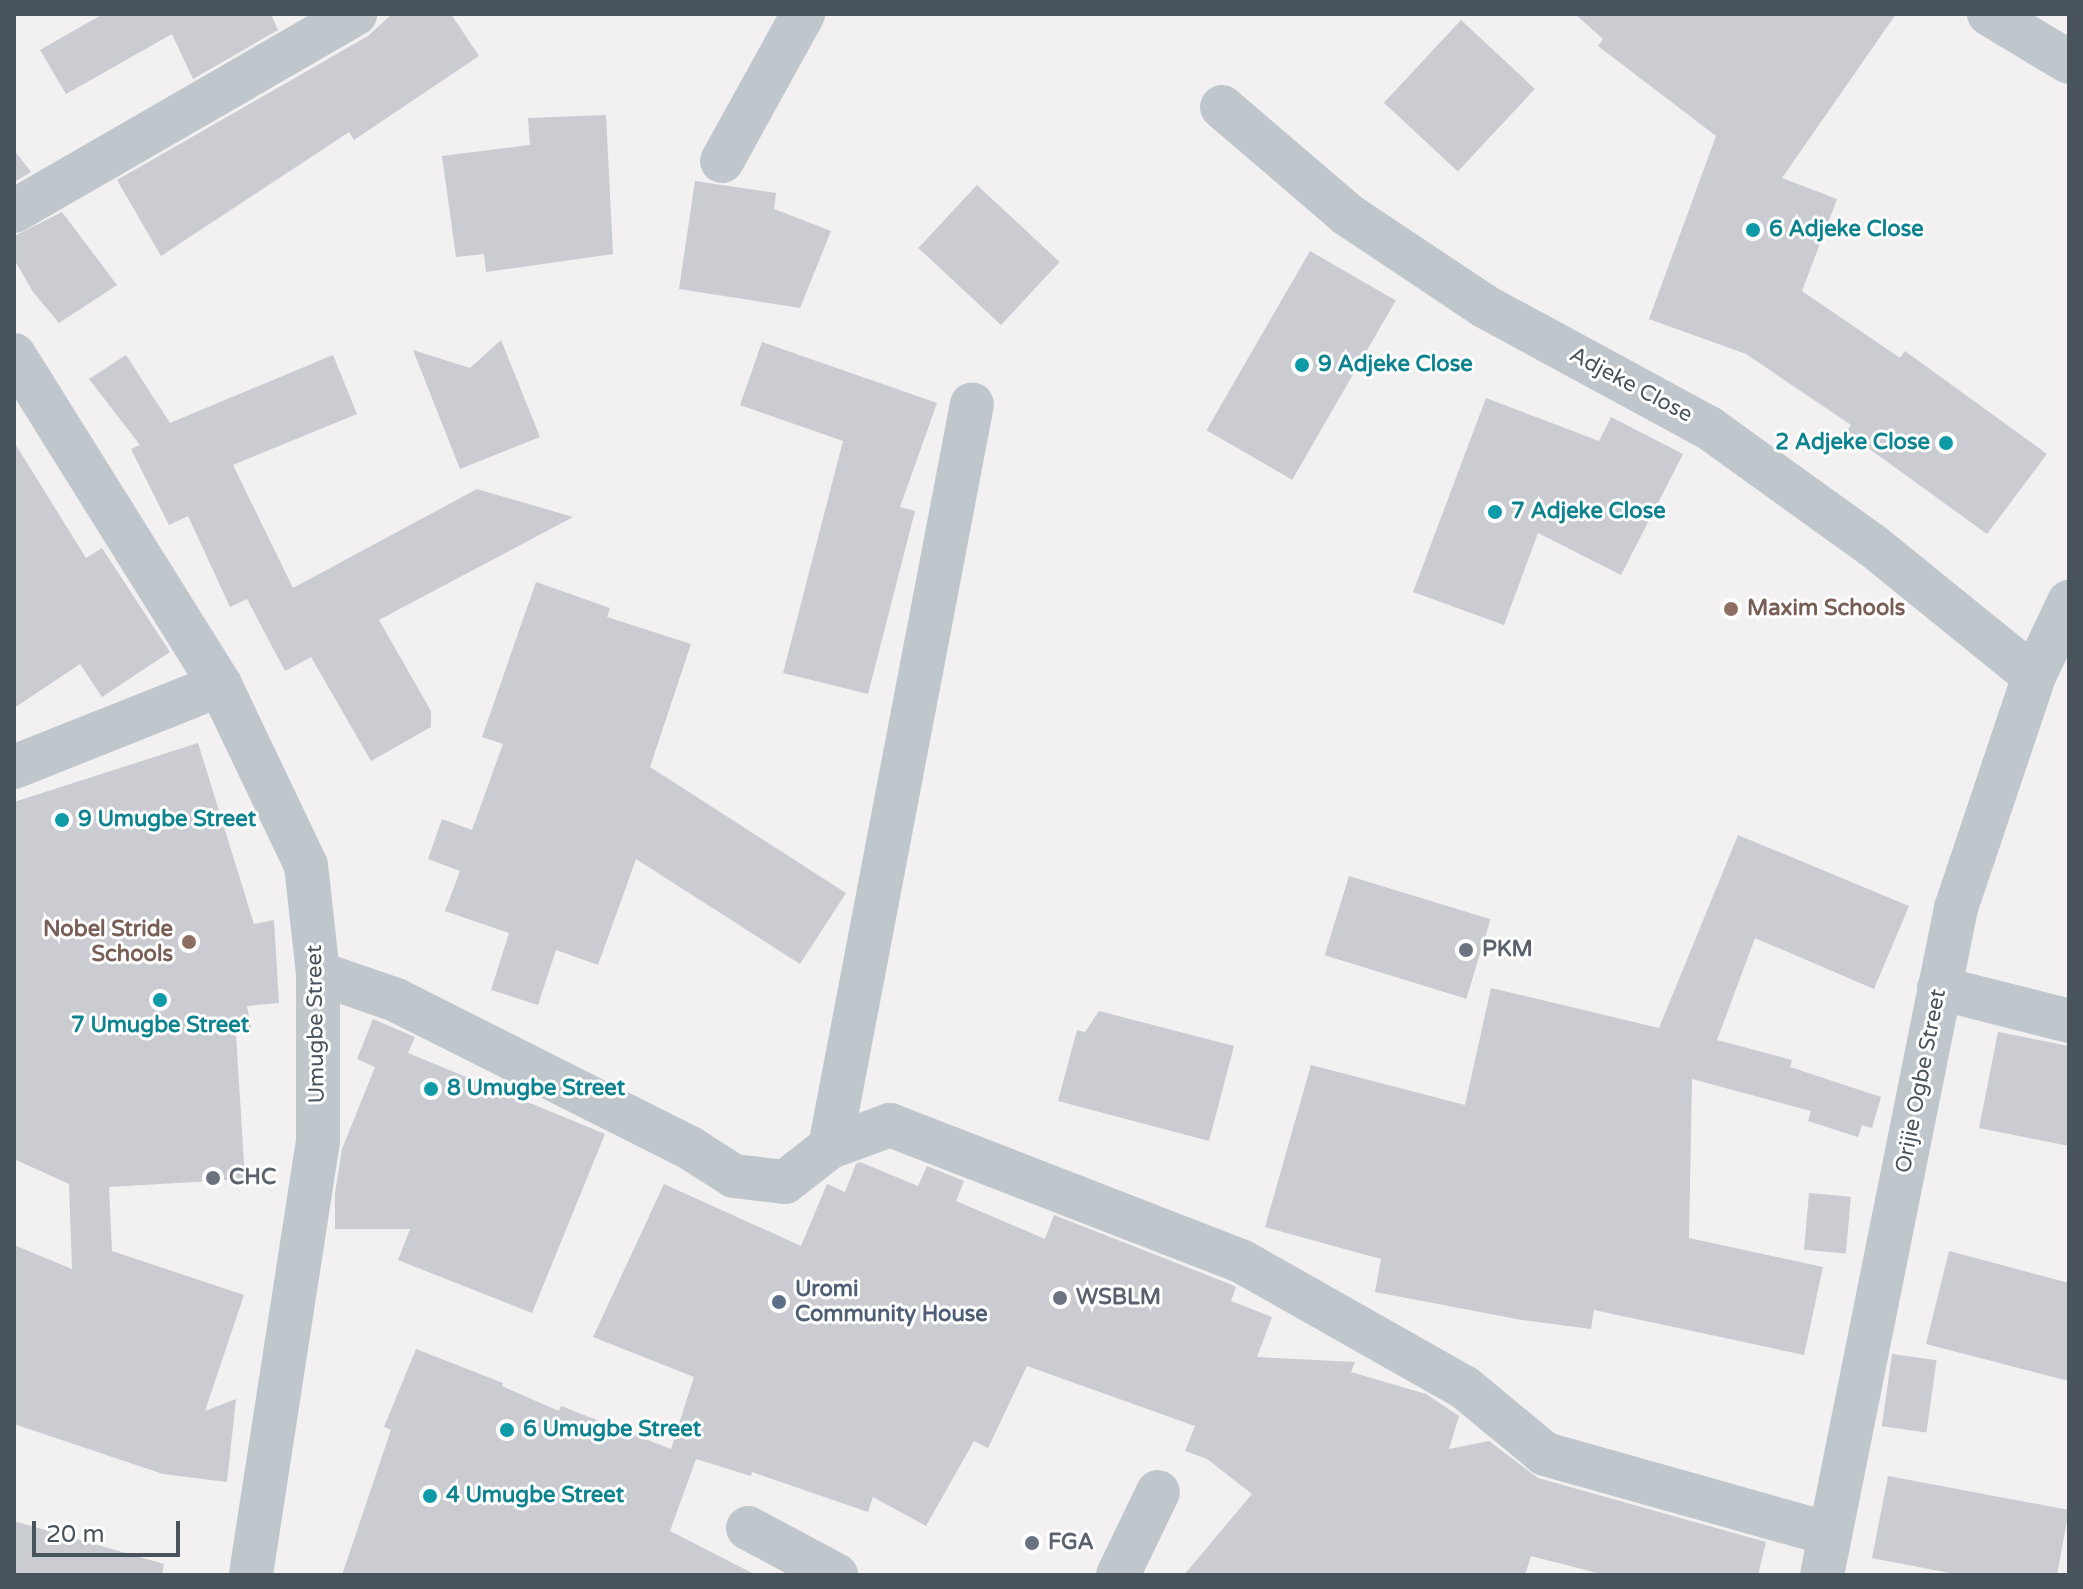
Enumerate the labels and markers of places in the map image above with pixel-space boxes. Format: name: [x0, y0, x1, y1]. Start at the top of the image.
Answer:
place label: 6 Adjeke Close: [1769, 217, 1924, 243]
marker: 6 Adjeke Close: [1744, 221, 1762, 239]
place label: 9 Adjeke Close: [1318, 352, 1473, 378]
marker: 9 Adjeke Close: [1293, 356, 1311, 374]
place label: 2 Adjeke Close: [1775, 430, 1930, 456]
marker: 2 Adjeke Close: [1937, 434, 1955, 452]
place label: 7 Adjeke Close: [1511, 499, 1666, 525]
marker: 7 Adjeke Close: [1486, 503, 1504, 521]
place label: Maxim Schools: [1747, 596, 1905, 622]
marker: Maxim Schools: [1722, 600, 1740, 618]
place label: 9 Umugbe Street: [78, 807, 256, 833]
marker: 9 Umugbe Street: [53, 811, 71, 829]
place label: Nobel Stride Schools: [43, 916, 173, 968]
marker: Nobel Stride Schools: [180, 933, 198, 951]
place label: PKM: [1482, 937, 1533, 963]
marker: PKM: [1457, 941, 1475, 959]
marker: 7 Umugbe Street: [151, 991, 169, 1009]
place label: 7 Umugbe Street: [71, 1013, 249, 1039]
place label: 8 Umugbe Street: [447, 1076, 625, 1102]
marker: 8 Umugbe Street: [422, 1080, 440, 1098]
place label: CHC: [229, 1165, 276, 1191]
marker: CHC: [204, 1169, 222, 1187]
place label: Uromi Community House: [795, 1276, 988, 1328]
place label: WSBLM: [1076, 1285, 1161, 1311]
marker: WSBLM: [1051, 1289, 1069, 1307]
marker: Uromi Community House: [770, 1293, 788, 1311]
place label: 6 Umugbe Street: [523, 1417, 701, 1443]
marker: 6 Umugbe Street: [498, 1421, 516, 1439]
place label: 4 Umugbe Street: [446, 1483, 624, 1509]
marker: 4 Umugbe Street: [421, 1487, 439, 1505]
place label: FGA: [1048, 1530, 1094, 1556]
marker: FGA: [1023, 1534, 1041, 1552]

